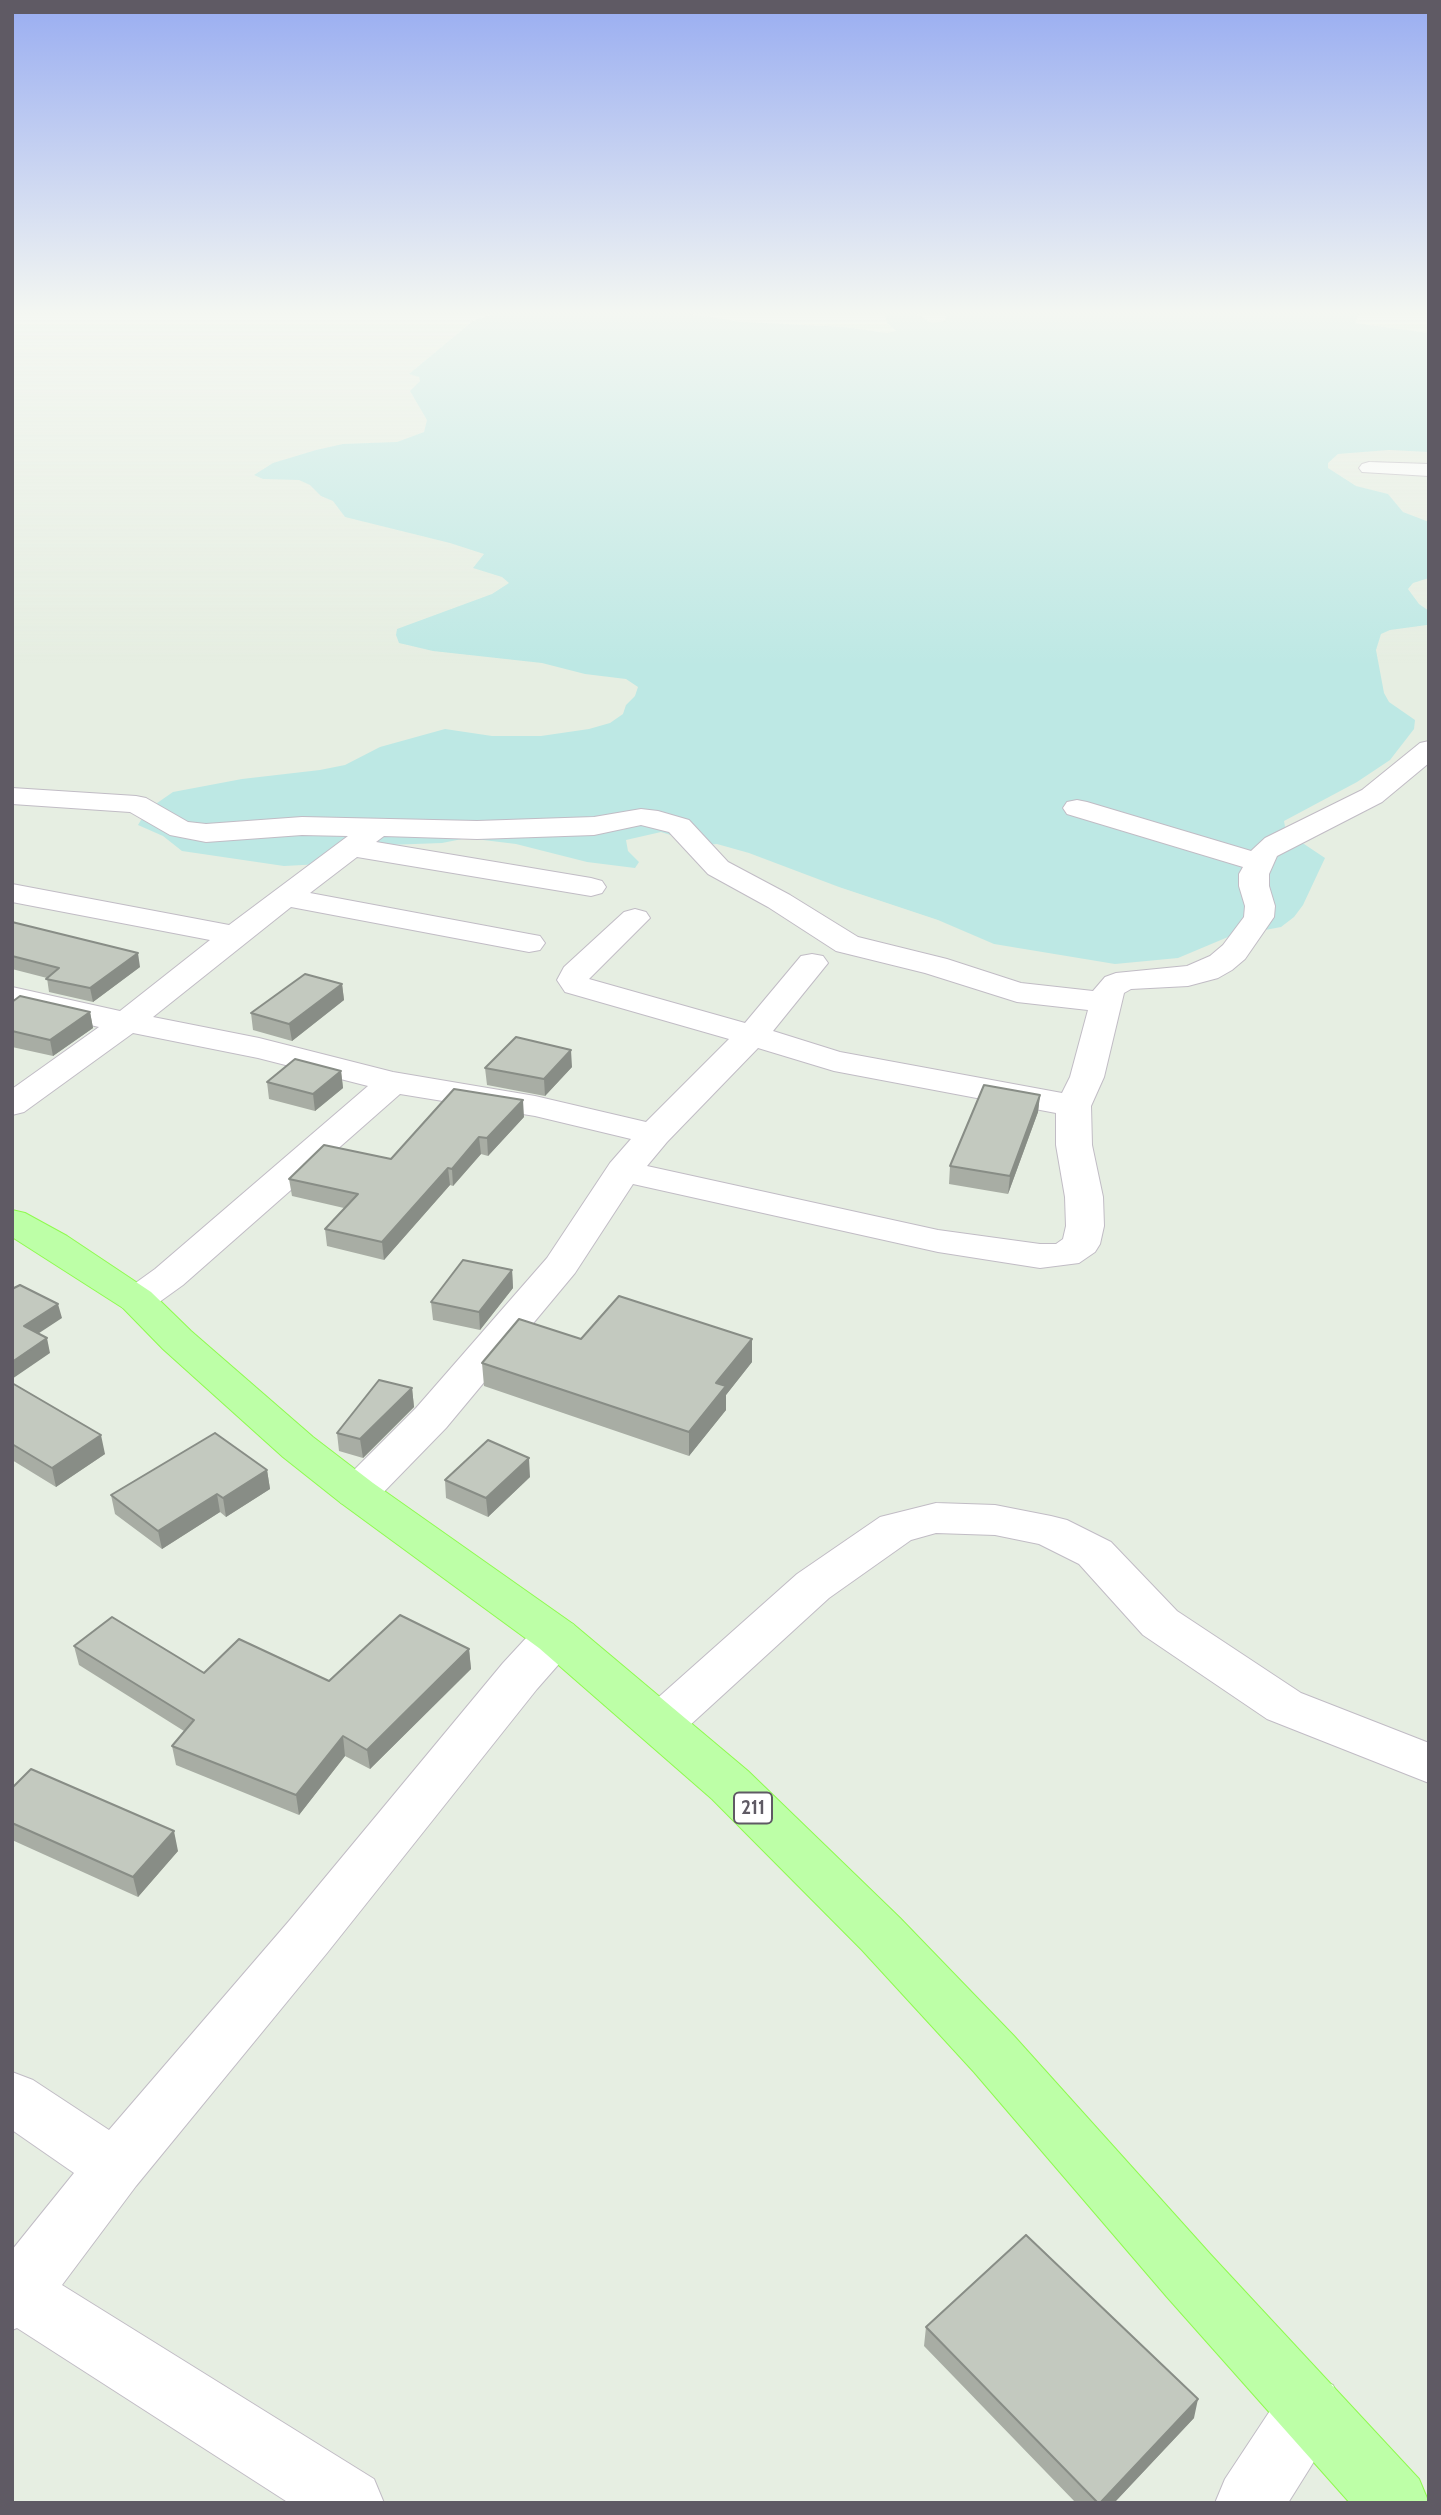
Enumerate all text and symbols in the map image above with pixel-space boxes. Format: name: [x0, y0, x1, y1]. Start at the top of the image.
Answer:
road number: 211: [734, 1792, 772, 1824]

